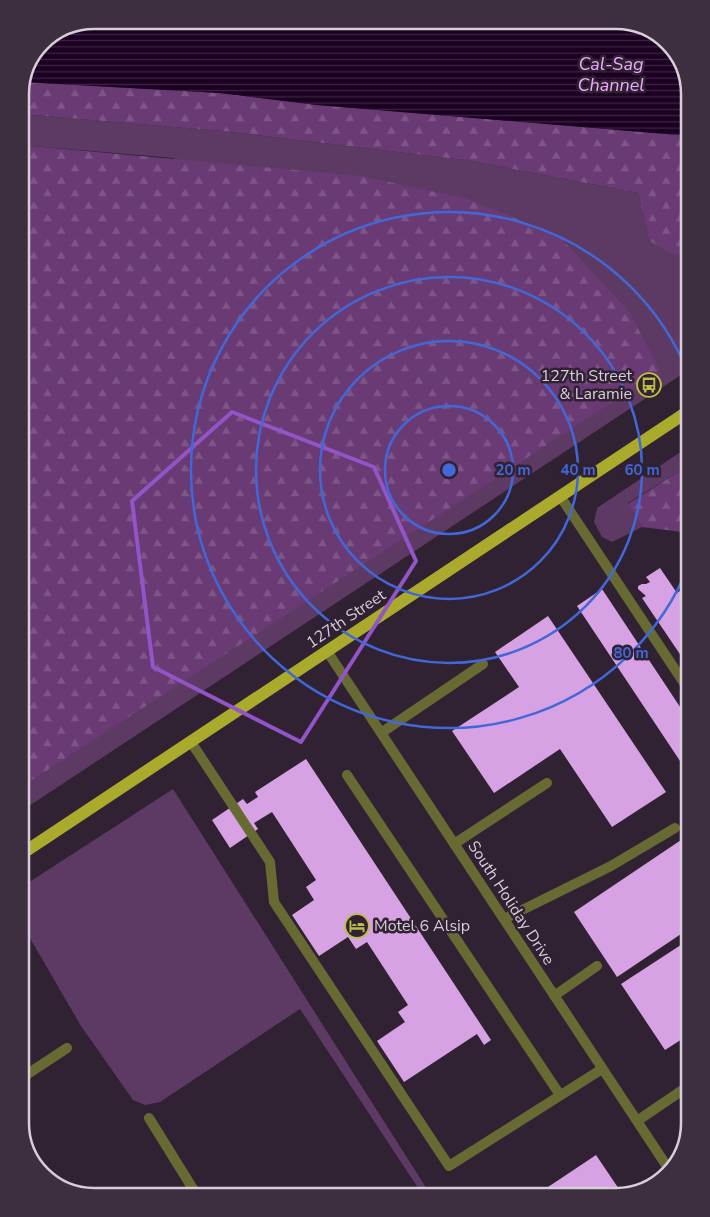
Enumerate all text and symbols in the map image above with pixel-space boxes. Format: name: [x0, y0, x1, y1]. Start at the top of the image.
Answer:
water label: Cal-Sag Channel: [577, 52, 645, 97]
place label: 127th Street & Laramie: [541, 365, 632, 405]
bus stop icon: 127th Street & Laramie: [636, 372, 662, 398]
text: 20 m: [495, 460, 531, 480]
text: 40 m: [560, 460, 596, 480]
text: 60 m: [624, 460, 660, 480]
centre of rings: [440, 461, 458, 479]
street label: 127th Street: [302, 584, 390, 654]
text: 80 m: [613, 643, 649, 663]
street label: South Holiday Drive: [463, 837, 559, 969]
hotel icon: Motel 6 Alsip: [344, 913, 370, 939]
place label: Motel 6 Alsip: [374, 915, 470, 937]

